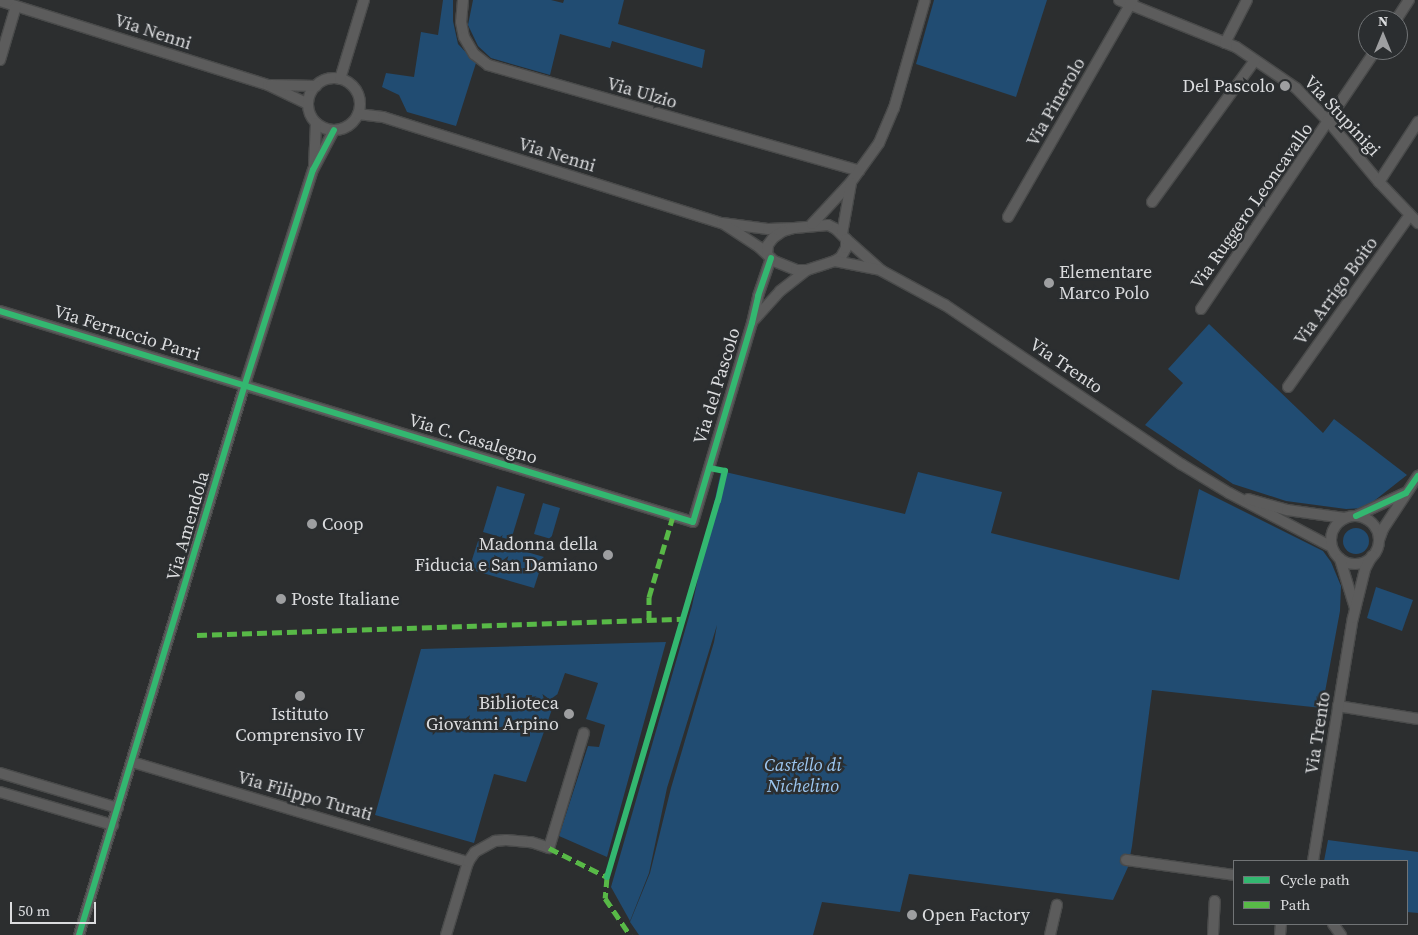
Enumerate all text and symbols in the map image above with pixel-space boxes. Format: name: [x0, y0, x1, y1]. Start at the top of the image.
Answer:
street label: Via Nenni: [112, 9, 194, 55]
north arrow: [1358, 10, 1408, 60]
text: N: [1378, 11, 1388, 31]
street label: Via Pinerolo: [1022, 54, 1090, 150]
street label: Via Stupinigi: [1299, 71, 1385, 161]
street label: Via Ulzio: [604, 73, 680, 113]
place label: Del Pascolo: [1182, 75, 1275, 97]
marker: Del Pascolo: [1279, 80, 1291, 92]
street label: Via Ruggero Leoncavallo: [1186, 119, 1318, 293]
street label: Via Nenni: [516, 133, 598, 177]
street label: Via Arrigo Boito: [1290, 233, 1382, 349]
place label: Elementare Marco Polo: [1059, 262, 1152, 304]
marker: Elementare Marco Polo: [1043, 277, 1055, 289]
street label: Via Ferruccio Parri: [51, 300, 203, 366]
street label: Via del Pascolo: [689, 325, 745, 447]
street label: Via Trento: [1025, 334, 1107, 398]
street label: Via C. Casalegno: [406, 409, 540, 469]
street label: Via Amendola: [162, 469, 214, 583]
place label: Coop: [322, 513, 363, 535]
marker: Coop: [306, 518, 318, 530]
place label: Madonna della Fiducia e San Damiano: [415, 534, 598, 576]
marker: Madonna della Fiducia e San Damiano: [602, 549, 614, 561]
place label: Poste Italiane: [291, 588, 400, 610]
marker: Poste Italiane: [275, 593, 287, 605]
marker: Istituto Comprensivo IV: [294, 690, 306, 702]
street label: Via Trento: [1301, 690, 1335, 776]
place label: Biblioteca Giovanni Arpino: [426, 693, 559, 736]
place label: Istituto Comprensivo IV: [235, 704, 365, 746]
marker: Biblioteca Giovanni Arpino: [563, 708, 575, 720]
park label: Castello di Nichelino: [764, 755, 842, 798]
street label: Via Filippo Turati: [235, 766, 375, 826]
legend: [1233, 860, 1408, 925]
text: Cycle path: [1280, 869, 1350, 890]
scale bar: [12, 892, 99, 924]
text: Path: [1280, 894, 1310, 915]
text: 50 m: [18, 900, 50, 921]
place label: Open Factory: [922, 904, 1030, 926]
marker: Open Factory: [906, 909, 918, 921]

